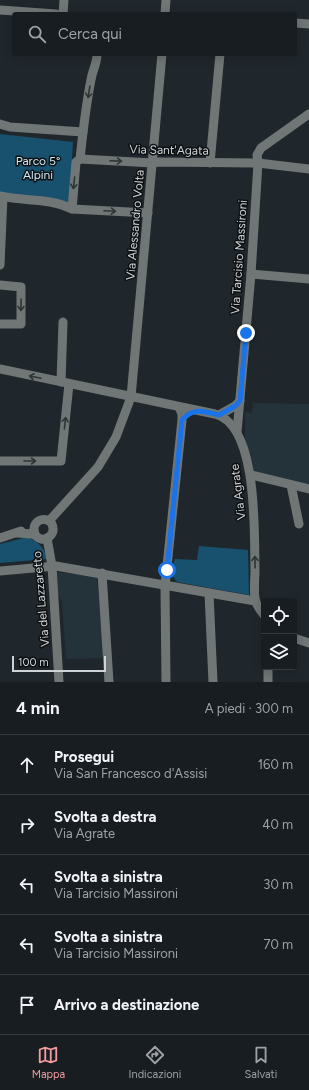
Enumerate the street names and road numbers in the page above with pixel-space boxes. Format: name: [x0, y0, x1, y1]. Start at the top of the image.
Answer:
street label: Via Sant'Agata: [129, 142, 209, 158]
street label: Via Alessandro Volta: [123, 169, 147, 281]
street label: Via Tarcisio Massironi: [228, 199, 250, 315]
street label: Via Agrate: [228, 463, 248, 521]
street label: Via del Lazzaretto: [30, 550, 52, 648]

